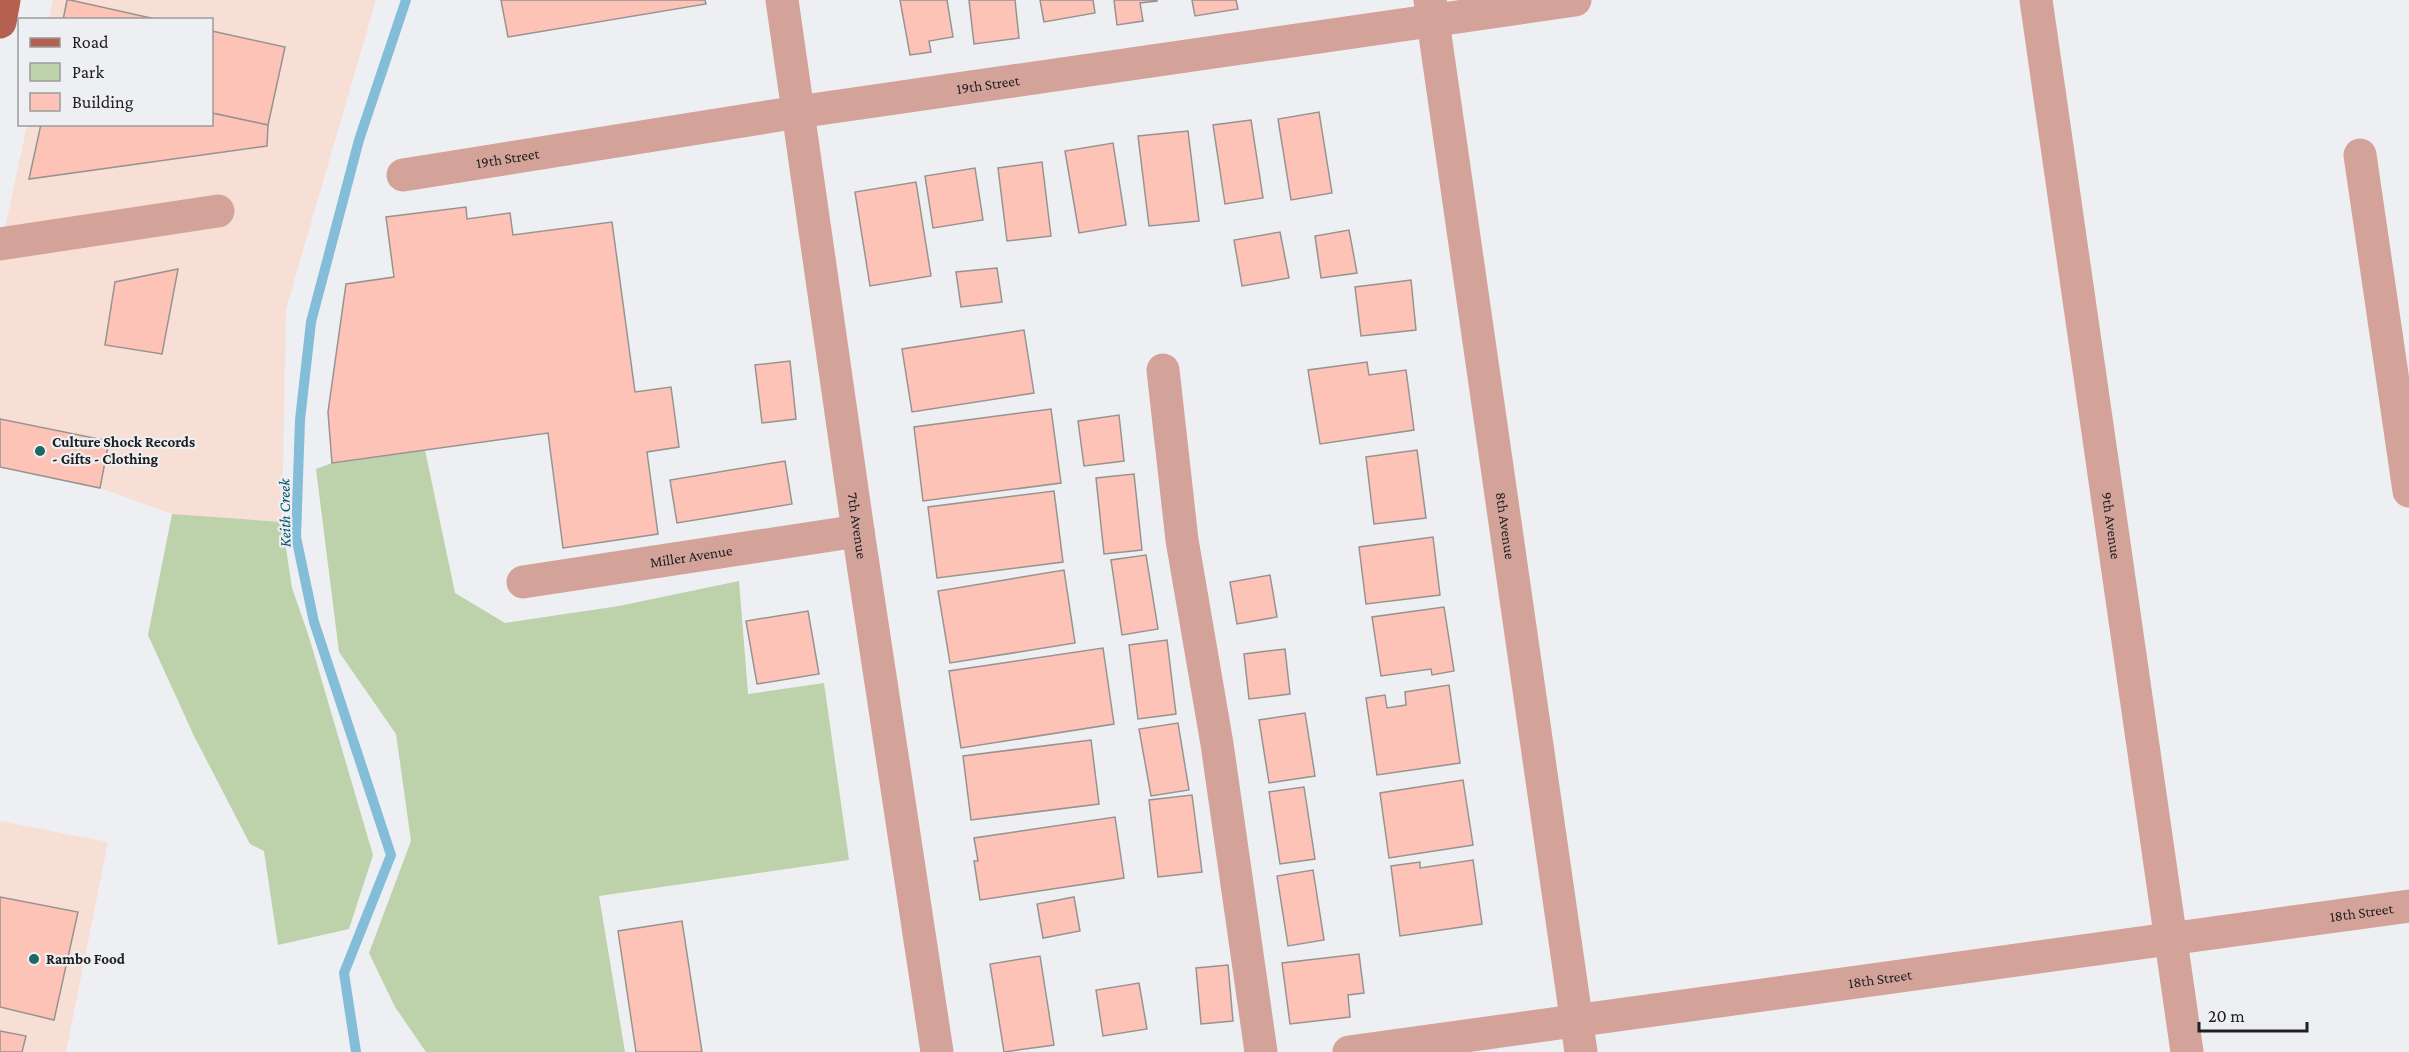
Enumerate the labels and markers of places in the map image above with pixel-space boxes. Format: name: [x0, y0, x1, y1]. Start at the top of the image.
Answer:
place label: Culture Shock Records - Gifts - Clothing: [52, 434, 195, 467]
marker: Culture Shock Records - Gifts - Clothing: [33, 444, 47, 458]
place label: Rambo Food: [46, 951, 126, 967]
marker: Rambo Food: [27, 952, 41, 966]

